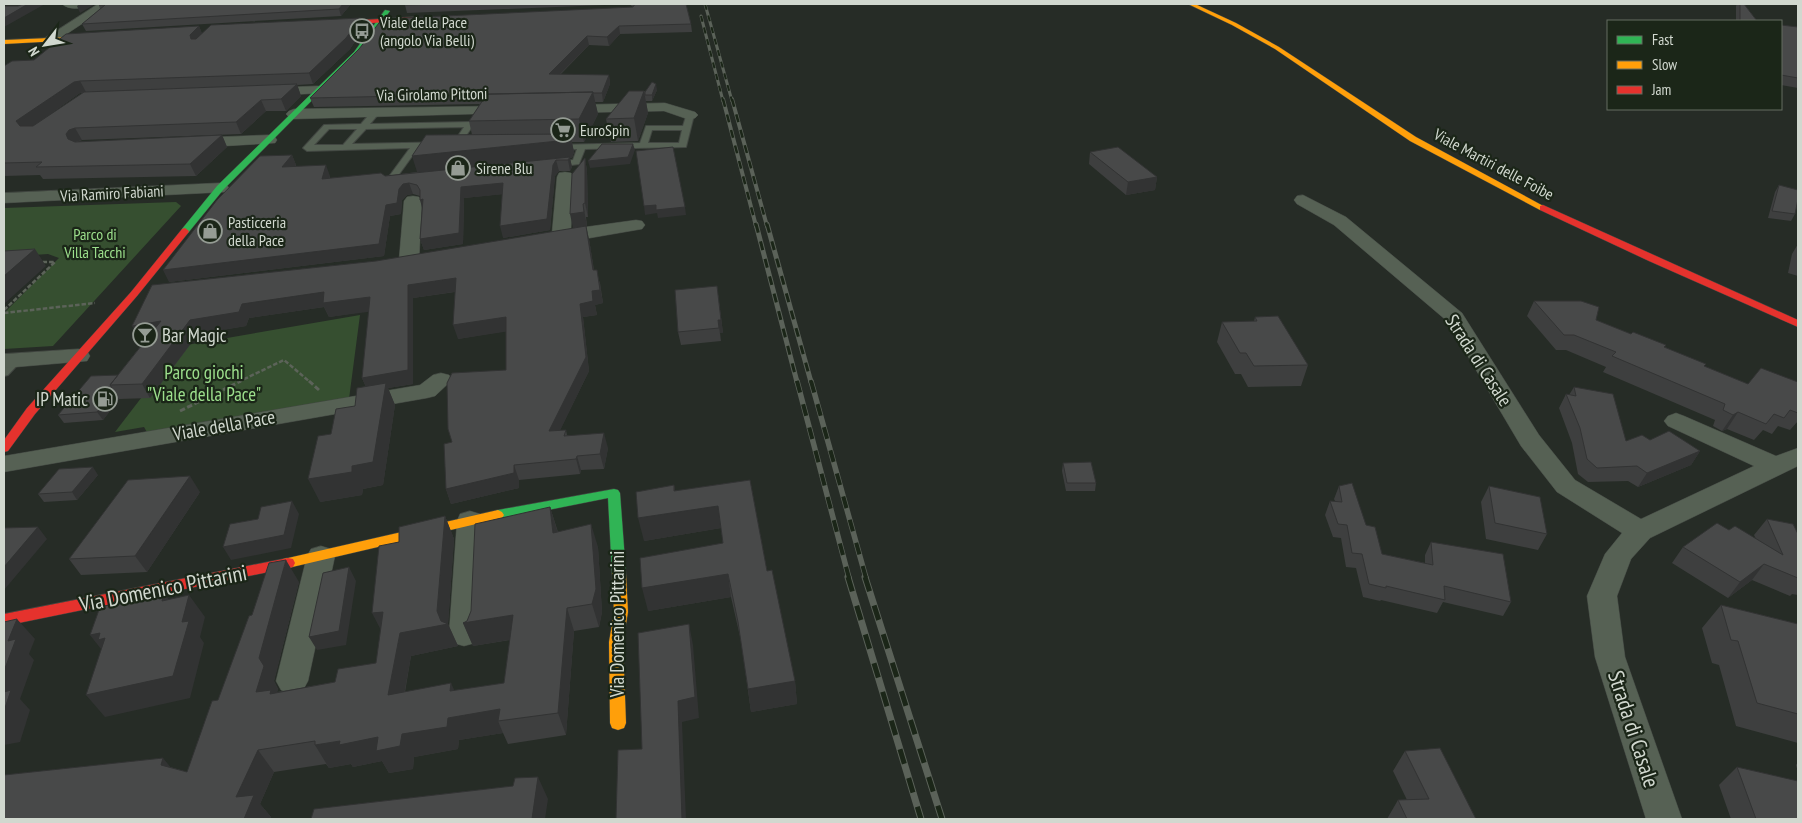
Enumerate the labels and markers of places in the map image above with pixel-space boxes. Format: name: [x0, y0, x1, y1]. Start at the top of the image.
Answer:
place label: Viale della Pace (angolo Via Belli): [379, 12, 474, 50]
bus stop icon: Viale della Pace (angolo Via Belli): [349, 18, 375, 44]
supermarket icon: EuroSpin: [550, 117, 576, 143]
place label: EuroSpin: [580, 120, 629, 140]
shop icon: Sirene Blu: [445, 155, 471, 181]
place label: Sirene Blu: [476, 158, 533, 178]
place label: Pasticceria della Pace: [228, 212, 286, 250]
shop icon: Pasticceria della Pace: [197, 218, 223, 244]
bar icon: Bar Magic: [132, 322, 158, 348]
place label: Bar Magic: [162, 323, 227, 347]
fuel station icon: IP Matic: [92, 386, 118, 412]
place label: IP Matic: [36, 387, 88, 411]

